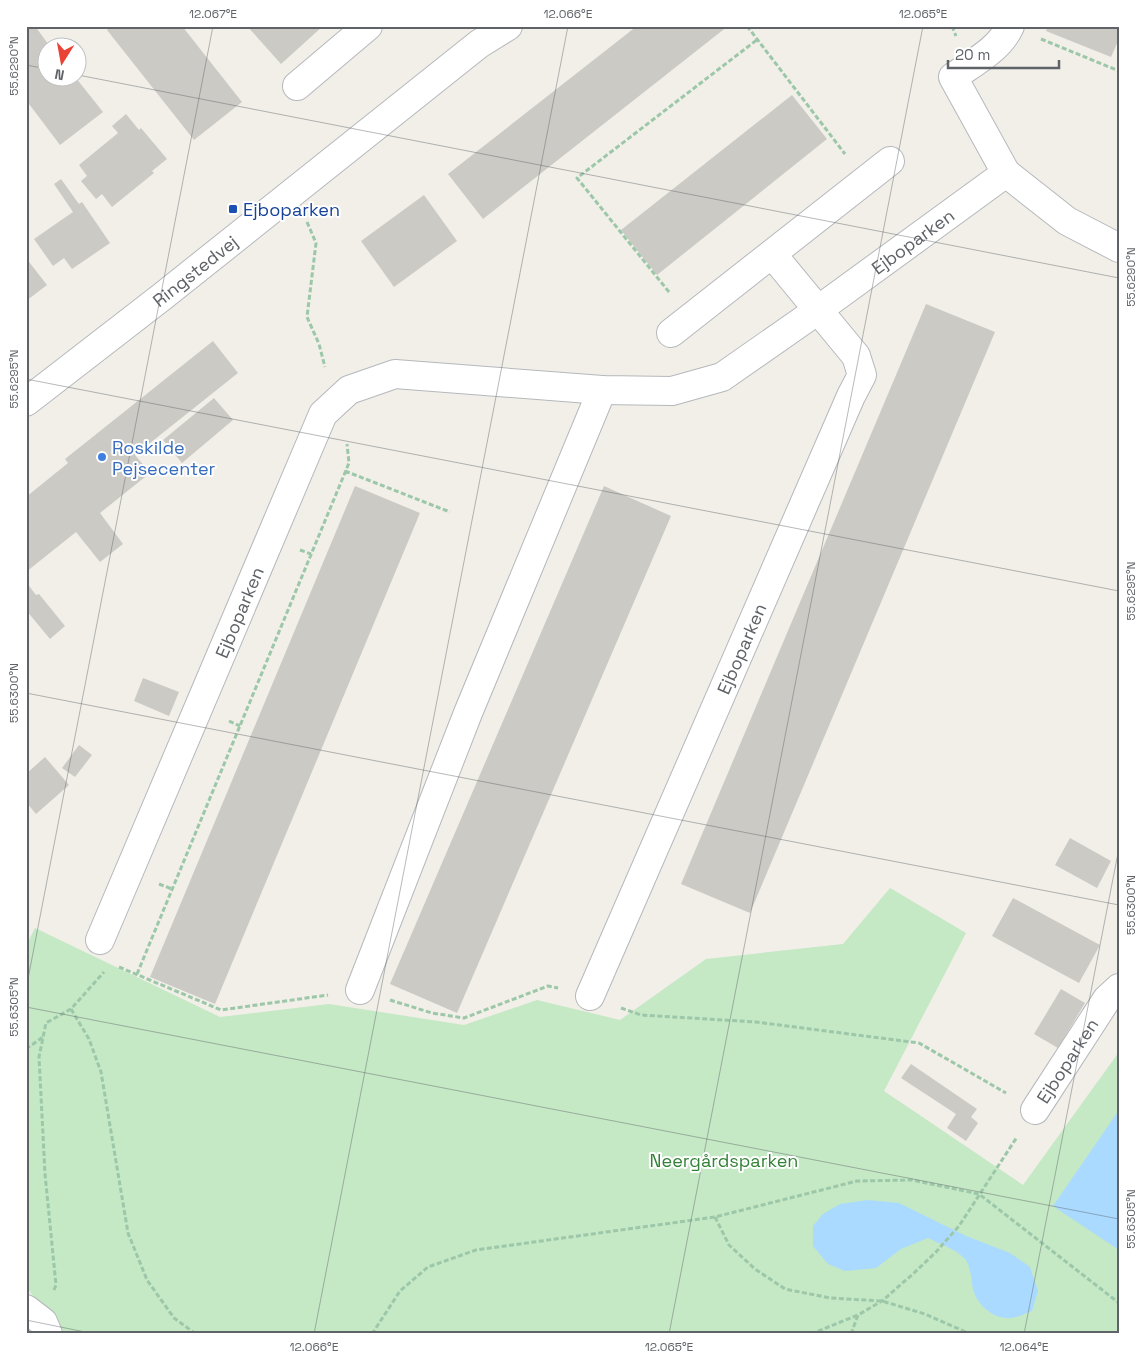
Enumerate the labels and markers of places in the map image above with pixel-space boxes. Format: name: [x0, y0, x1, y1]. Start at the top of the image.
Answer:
place label: Ejboparken: [243, 198, 340, 221]
marker: Ejboparken: [227, 203, 239, 215]
place label: Roskilde Pejsecenter: [112, 436, 216, 480]
marker: Roskilde Pejsecenter: [96, 451, 108, 463]

